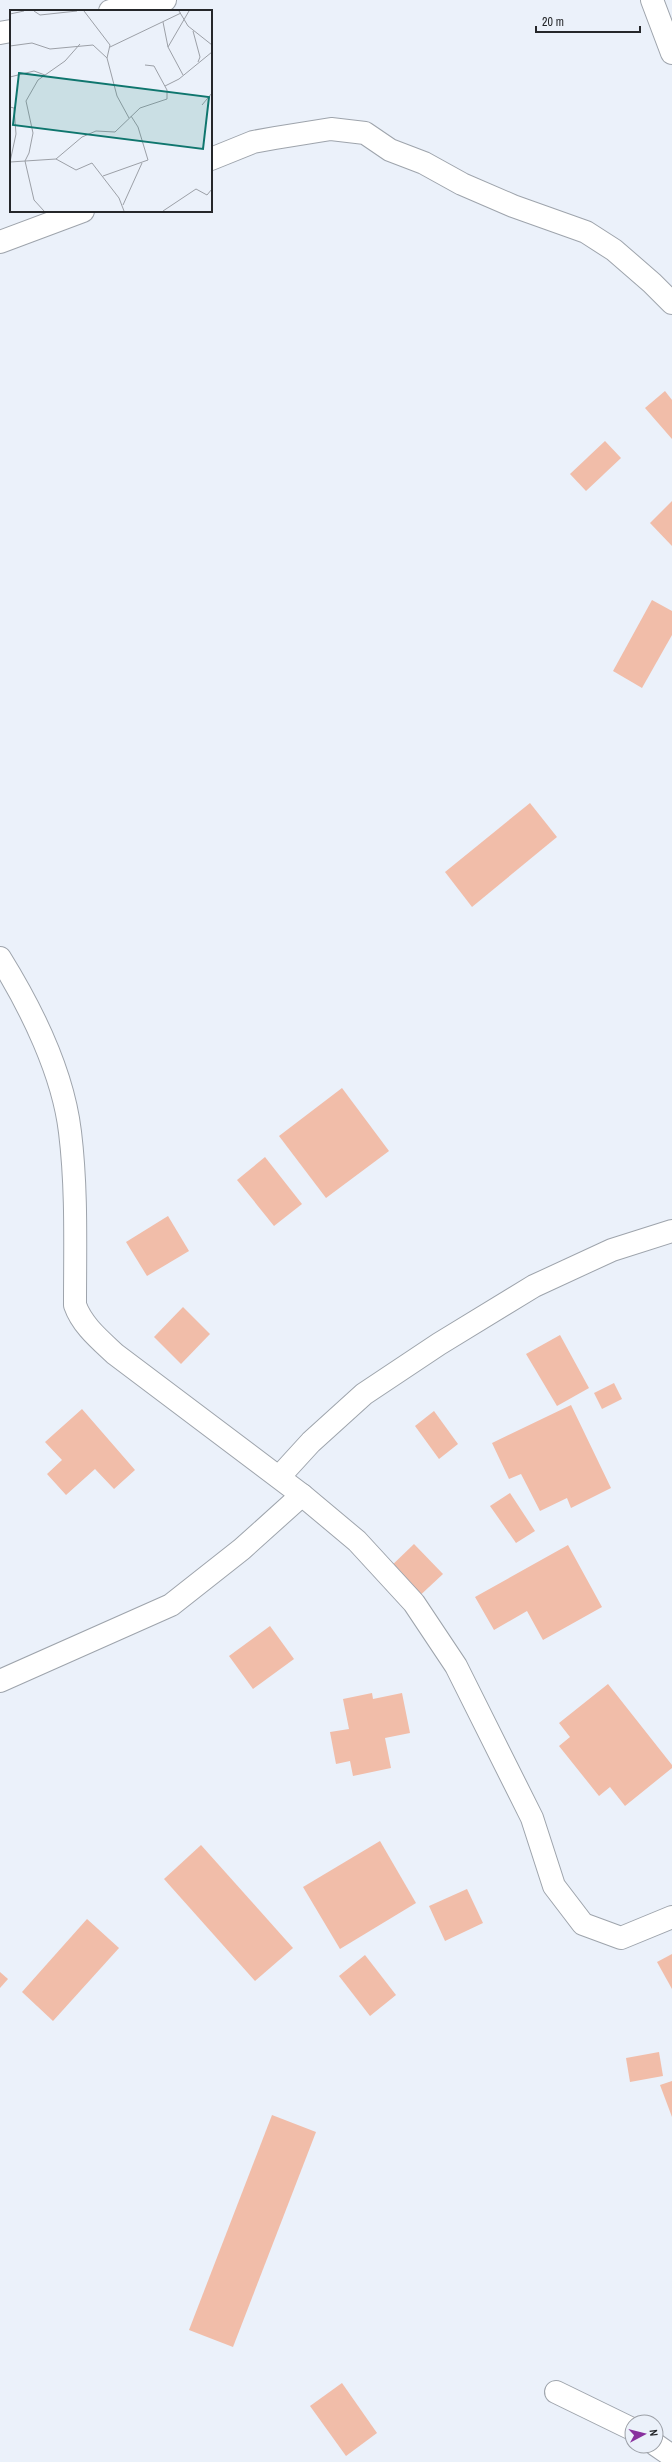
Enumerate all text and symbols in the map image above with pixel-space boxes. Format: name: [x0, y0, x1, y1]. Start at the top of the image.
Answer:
scale bar: [536, 8, 640, 34]
inset map: [10, 10, 212, 212]
text: 20 m: [542, 14, 564, 30]
north arrow: [624, 2414, 664, 2454]
text: N: [647, 2429, 661, 2437]

